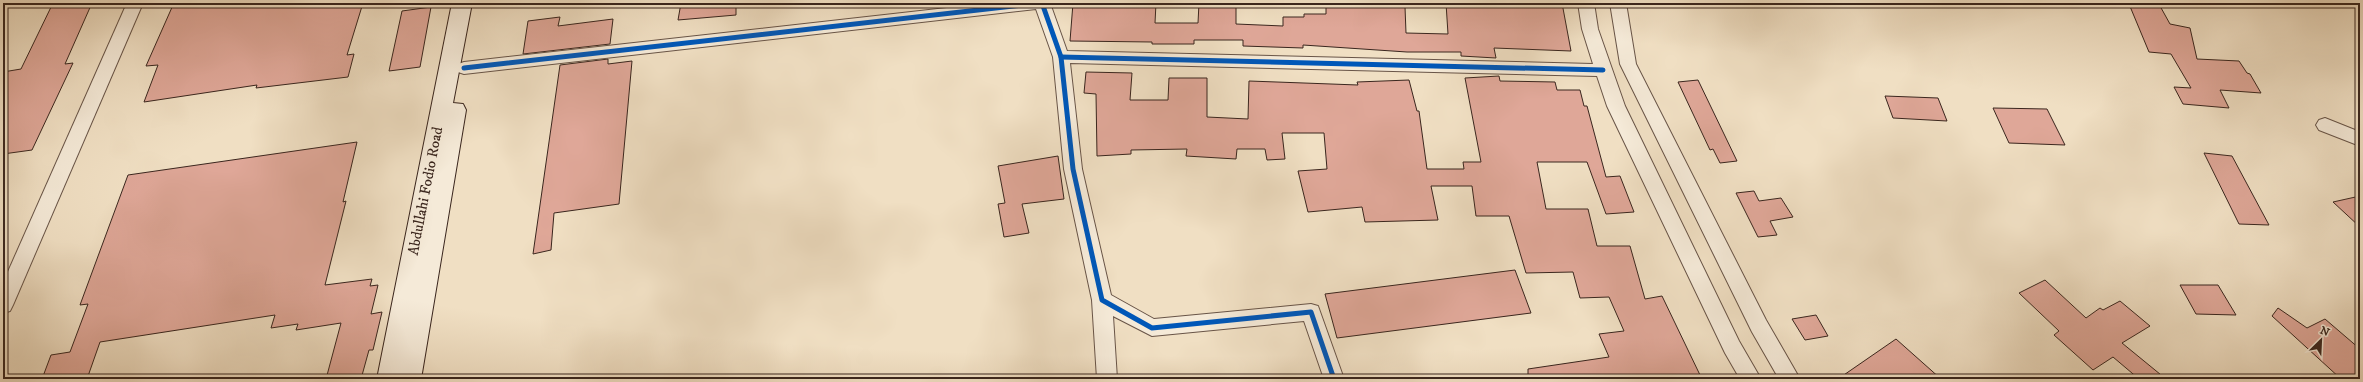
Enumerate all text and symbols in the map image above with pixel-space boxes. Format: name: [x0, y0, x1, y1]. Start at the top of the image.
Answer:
street label: Abdullahi Fodio Road: [404, 125, 447, 257]
north arrow: [2301, 320, 2341, 360]
text: N: [2318, 324, 2332, 340]

